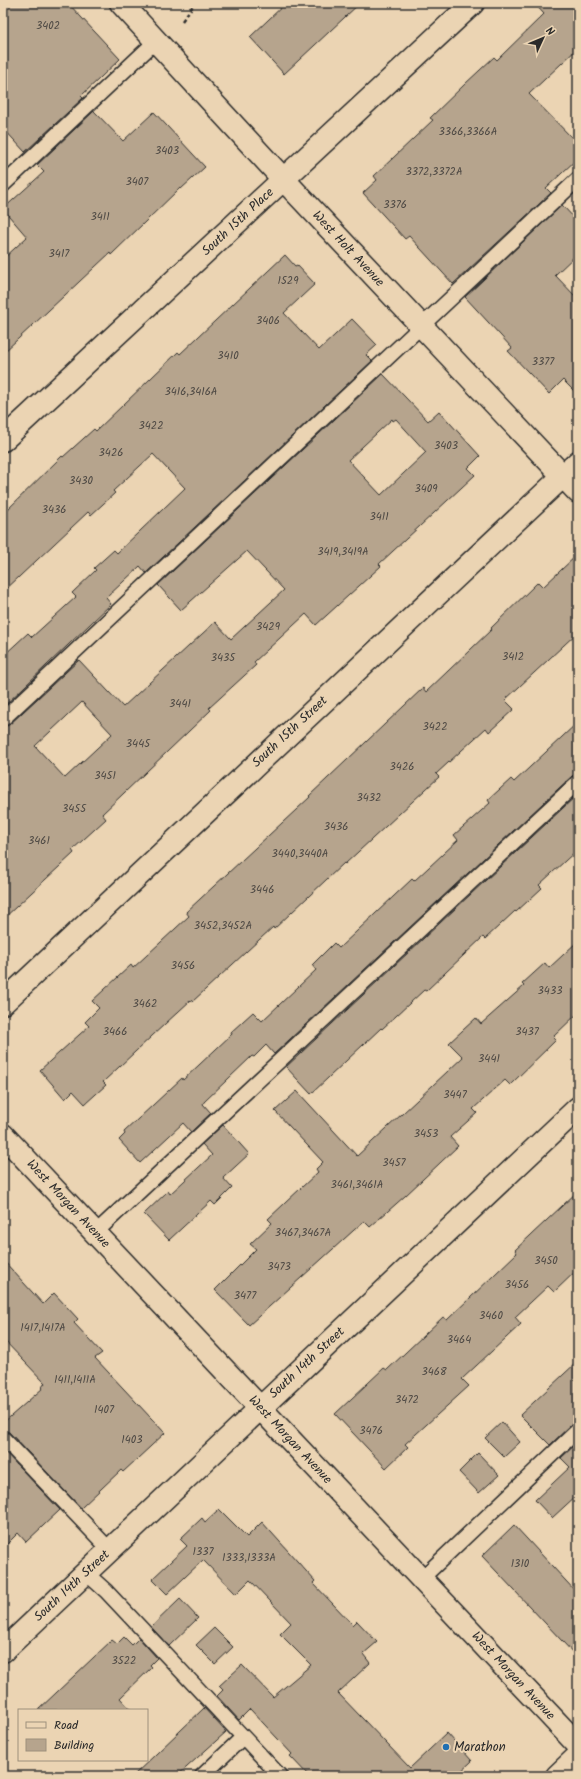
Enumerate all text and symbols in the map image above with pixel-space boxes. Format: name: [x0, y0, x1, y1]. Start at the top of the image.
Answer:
house number: 3402: [36, 17, 60, 35]
north arrow: [523, 18, 563, 58]
text: N: [541, 23, 558, 41]
house number: 3366,3366A: [439, 123, 498, 141]
house number: 3403: [155, 142, 179, 160]
house number: 3372,3372A: [405, 163, 463, 181]
house number: 3407: [126, 173, 149, 191]
street label: South 15th Place: [197, 183, 279, 261]
house number: 3376: [383, 196, 407, 214]
street label: West Holt Avenue: [307, 206, 389, 292]
house number: 3411: [90, 208, 110, 226]
house number: 3417: [49, 245, 70, 263]
house number: 1529: [277, 272, 299, 290]
house number: 3406: [256, 312, 280, 330]
house number: 3410: [217, 347, 239, 365]
house number: 3377: [532, 353, 555, 371]
house number: 3416,3416A: [164, 383, 218, 401]
house number: 3422: [138, 417, 164, 435]
house number: 3403: [434, 437, 458, 455]
house number: 3426: [99, 444, 123, 462]
house number: 3430: [69, 472, 94, 490]
house number: 3409: [414, 480, 438, 498]
house number: 3436: [42, 501, 66, 519]
house number: 3411: [369, 508, 389, 526]
house number: 3419,3419A: [317, 543, 369, 561]
house number: 3429: [256, 618, 281, 636]
house number: 3412: [502, 648, 524, 666]
house number: 3435: [211, 649, 236, 667]
street label: South 15th Street: [247, 690, 334, 773]
house number: 3441: [169, 695, 191, 713]
house number: 3422: [422, 718, 448, 736]
house number: 3445: [126, 735, 151, 753]
house number: 3426: [390, 758, 414, 776]
house number: 3451: [94, 767, 116, 785]
house number: 3432: [356, 789, 382, 807]
house number: 3455: [62, 800, 87, 818]
house number: 3436: [324, 818, 348, 836]
house number: 3461: [28, 832, 50, 850]
house number: 3440,3440A: [271, 845, 329, 863]
house number: 3446: [250, 881, 274, 899]
house number: 3452,3452A: [194, 917, 253, 935]
house number: 3456: [171, 957, 195, 975]
house number: 3433: [538, 982, 562, 1000]
house number: 3462: [133, 995, 157, 1013]
house number: 3466: [103, 1023, 127, 1041]
house number: 3437: [515, 1023, 540, 1041]
house number: 3441: [478, 1050, 500, 1068]
house number: 3447: [443, 1086, 468, 1104]
house number: 3453: [414, 1125, 438, 1143]
house number: 3457: [382, 1154, 407, 1172]
street label: West Morgan Avenue: [21, 1155, 115, 1253]
house number: 3461,3461A: [330, 1176, 384, 1194]
house number: 3467,3467A: [275, 1224, 331, 1242]
house number: 3450: [534, 1252, 558, 1270]
house number: 3473: [267, 1258, 291, 1276]
house number: 3456: [505, 1276, 529, 1294]
house number: 3477: [234, 1287, 257, 1305]
house number: 3460: [479, 1307, 503, 1325]
house number: 1417,1417A: [20, 1319, 66, 1337]
street label: South 14th Street: [264, 1321, 351, 1404]
house number: 3464: [447, 1331, 471, 1349]
house number: 3468: [421, 1363, 447, 1381]
house number: 1411,1411A: [54, 1371, 96, 1389]
street label: West Morgan Avenue: [243, 1391, 337, 1489]
house number: 3472: [395, 1391, 419, 1409]
house number: 1407: [94, 1401, 115, 1419]
house number: 3476: [359, 1422, 383, 1440]
house number: 1403: [121, 1431, 143, 1449]
house number: 1337: [192, 1543, 214, 1561]
street label: South 14th Street: [29, 1544, 116, 1627]
house number: 1333,1333A: [222, 1549, 276, 1567]
house number: 1310: [511, 1555, 530, 1573]
street label: West Morgan Avenue: [466, 1627, 560, 1725]
house number: 3522: [112, 1652, 136, 1670]
legend: [18, 1709, 148, 1761]
text: Road: [54, 1716, 79, 1735]
text: Building: [54, 1736, 94, 1755]
place label: Marathon: [454, 1737, 506, 1758]
marker: Marathon: [441, 1742, 451, 1752]

